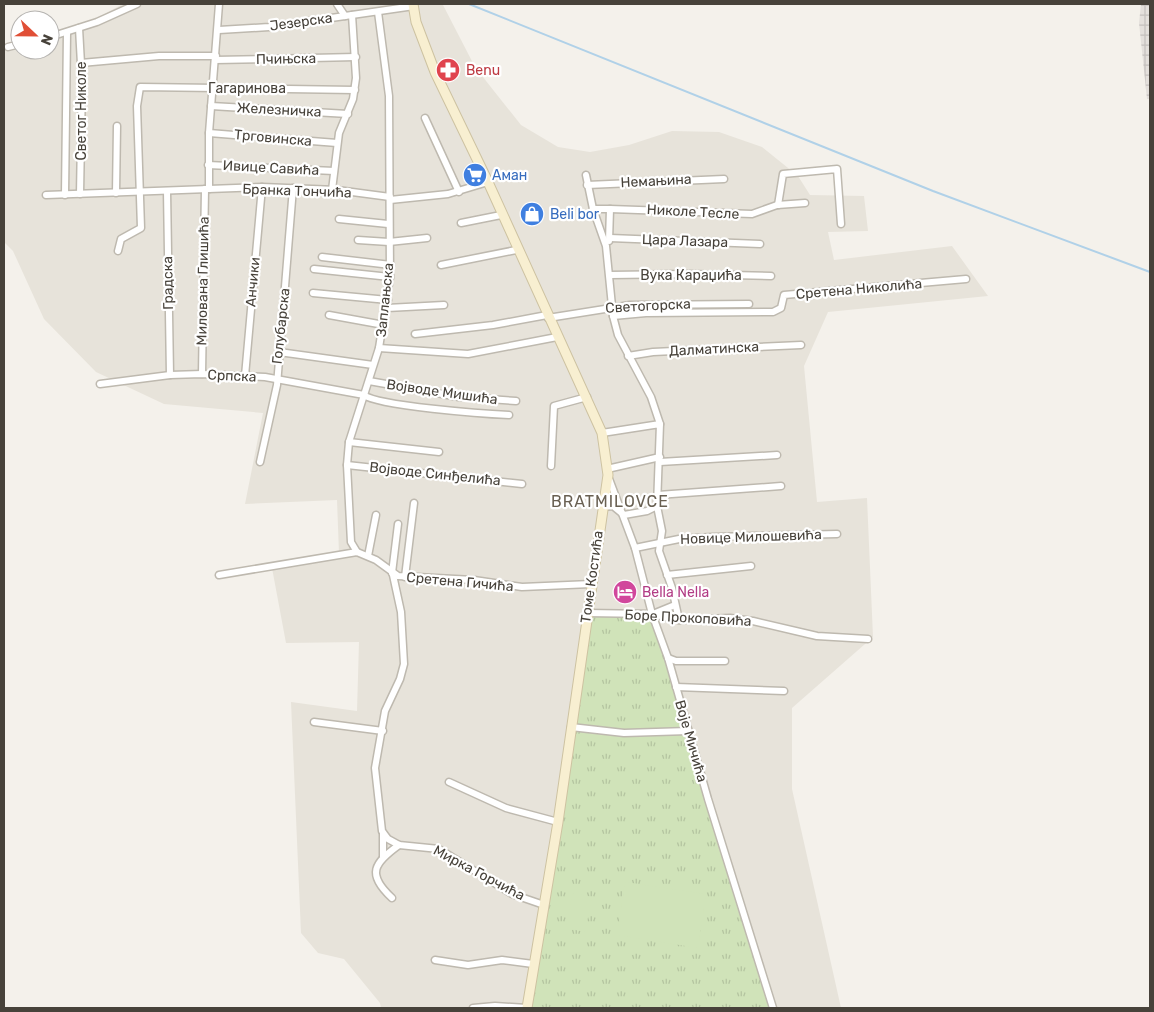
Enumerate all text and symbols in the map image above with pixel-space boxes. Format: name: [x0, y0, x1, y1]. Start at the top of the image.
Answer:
street label: Језерска: [269, 9, 333, 35]
north arrow: [10, 10, 60, 60]
text: N: [37, 32, 56, 48]
street label: Пчињска: [256, 50, 316, 68]
pharmacy icon: Benu: [435, 57, 461, 83]
street label: Светог Николе: [73, 61, 90, 161]
place label: Benu: [466, 62, 500, 79]
street label: Гагаринова: [208, 80, 286, 97]
street label: Железничка: [236, 99, 322, 121]
street label: Трговинска: [233, 126, 313, 150]
street label: Ивице Савића: [222, 157, 320, 179]
supermarket icon: Аман: [462, 162, 488, 188]
place label: Аман: [492, 167, 527, 184]
street label: Немањина: [620, 171, 692, 191]
street label: Бранка Тончића: [242, 181, 352, 201]
shop icon: Beli bor: [519, 201, 545, 227]
street label: Николе Тесле: [646, 201, 740, 223]
place label: Beli bor: [550, 206, 600, 223]
street label: Милована Глишића: [193, 216, 213, 346]
street label: Цара Лазара: [642, 231, 728, 251]
street label: Градска: [159, 256, 177, 310]
street label: Анчики: [242, 256, 264, 308]
street label: Заплањска: [373, 262, 397, 338]
street label: Вука Караџића: [640, 267, 742, 284]
street label: Сретена Николића: [795, 275, 923, 303]
street label: Голубарска: [269, 287, 293, 365]
street label: Светогорска: [605, 295, 691, 317]
street label: Далматинска: [669, 338, 759, 360]
street label: Српска: [207, 366, 257, 386]
street label: Војводе Мишића: [385, 376, 499, 408]
street label: Војводе Синђелића: [368, 459, 502, 489]
district label: BRATMILOVCE: [551, 492, 669, 511]
street label: Новице Милошевића: [680, 526, 822, 548]
street label: Томе Костића: [577, 530, 607, 624]
street label: Сретена Гичића: [406, 569, 514, 595]
hotel icon: Bella Nella: [612, 579, 638, 605]
place label: Bella Nella: [642, 584, 709, 601]
street label: Боре Прокоповића: [624, 606, 752, 630]
street label: Воје Мичића: [671, 698, 711, 784]
street label: Мирка Горчића: [430, 842, 528, 904]

